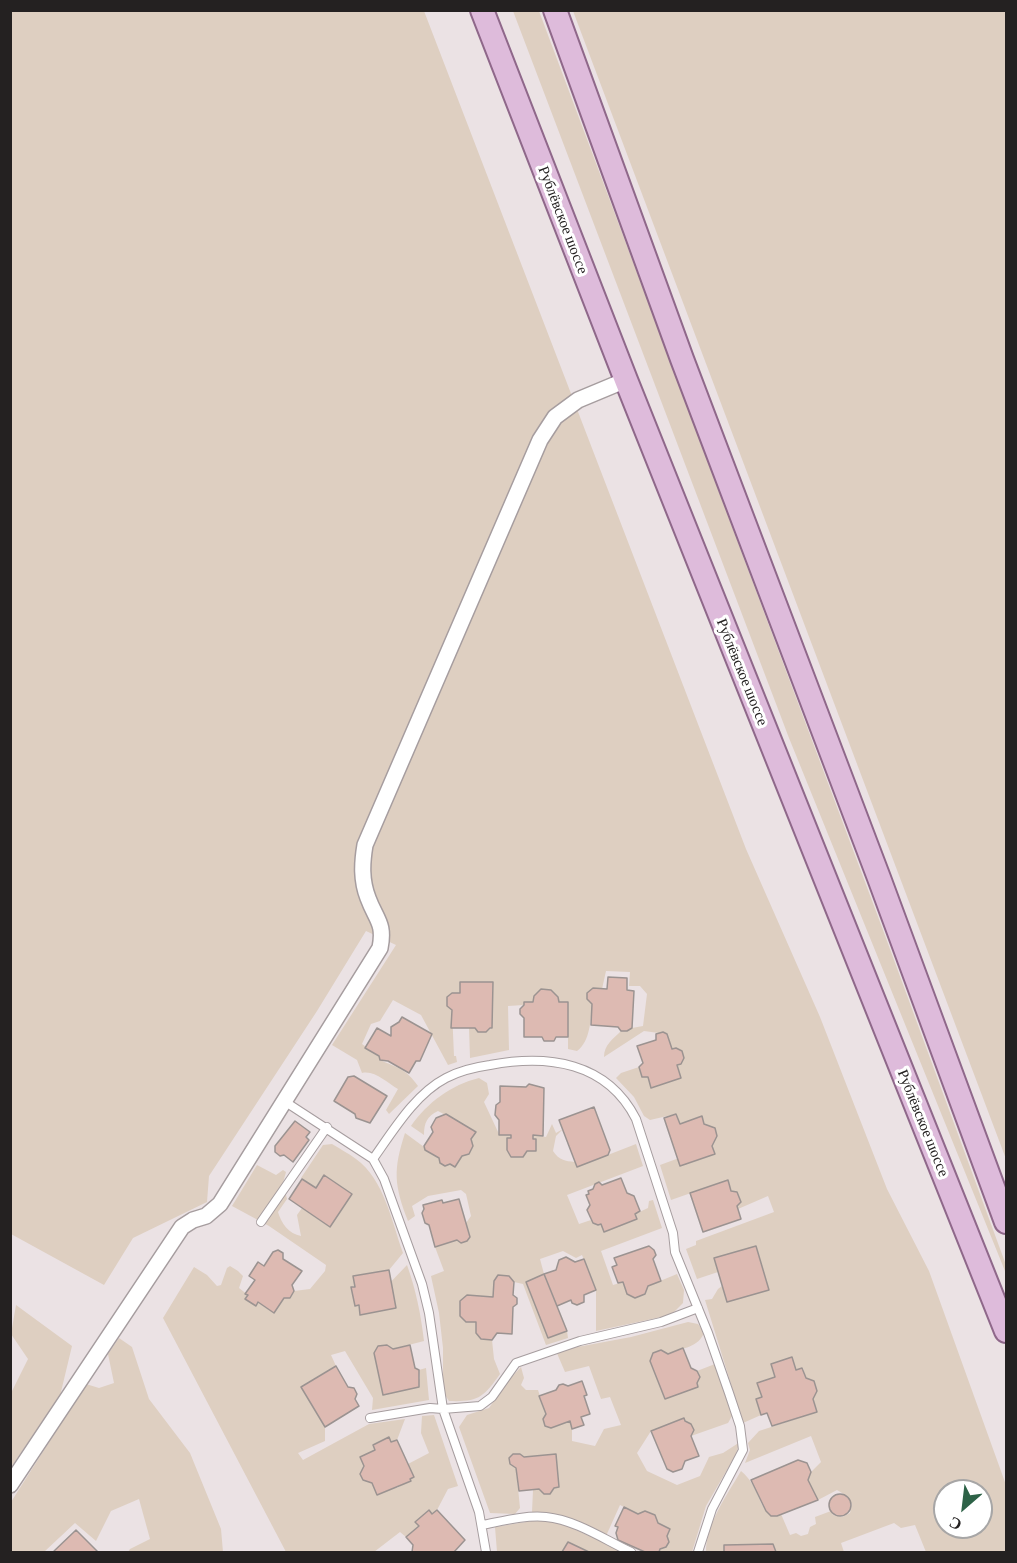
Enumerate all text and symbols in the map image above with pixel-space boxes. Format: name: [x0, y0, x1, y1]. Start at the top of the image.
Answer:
street label: Рублёвское шоссе: [534, 164, 592, 276]
street label: Рублёвское шоссе: [712, 616, 772, 728]
street label: Рублёвское шоссе: [893, 1067, 953, 1179]
north arrow: [933, 1479, 993, 1539]
text: С: [946, 1513, 964, 1534]

